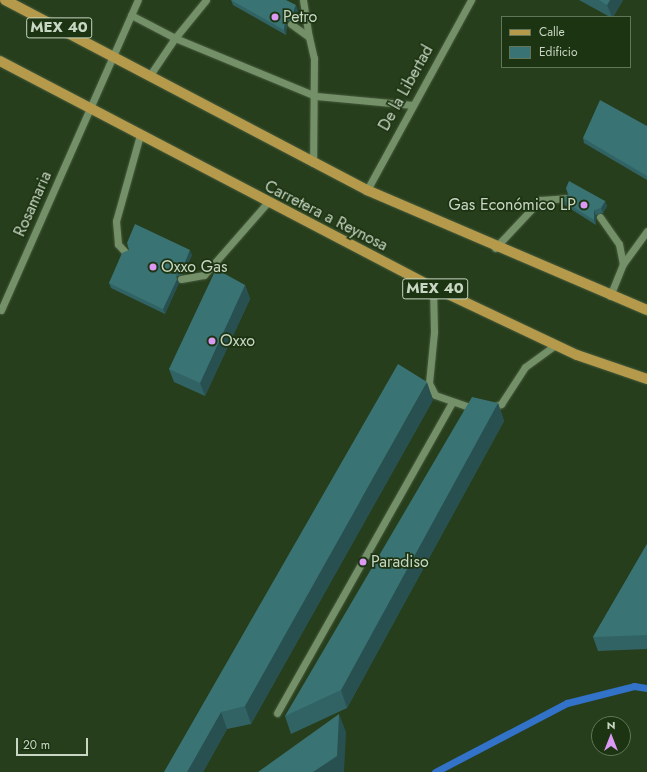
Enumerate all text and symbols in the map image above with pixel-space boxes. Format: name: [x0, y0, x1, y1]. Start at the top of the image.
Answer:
place label: Petro: [283, 7, 317, 27]
marker: Petro: [270, 12, 280, 22]
road number: MEX 40: [26, 15, 92, 41]
legend: [501, 16, 631, 68]
text: Calle: [539, 23, 565, 41]
street label: De la Libertad: [375, 42, 437, 134]
text: Edificio: [539, 43, 578, 61]
street label: Rosamaria: [10, 168, 56, 240]
street label: Carretera a Reynosa: [261, 177, 391, 255]
place label: Gas Económico LP: [449, 195, 576, 215]
marker: Gas Económico LP: [579, 200, 589, 210]
place label: Oxxo Gas: [161, 257, 227, 277]
marker: Oxxo Gas: [148, 262, 158, 272]
road number: MEX 40: [402, 276, 468, 302]
place label: Oxxo: [220, 331, 255, 351]
marker: Oxxo: [207, 336, 217, 346]
place label: Paradiso: [371, 552, 429, 572]
marker: Paradiso: [358, 557, 368, 567]
north arrow: [591, 716, 631, 756]
text: N: [607, 717, 615, 733]
scale bar: [18, 730, 90, 756]
text: 20 m: [23, 736, 50, 754]

